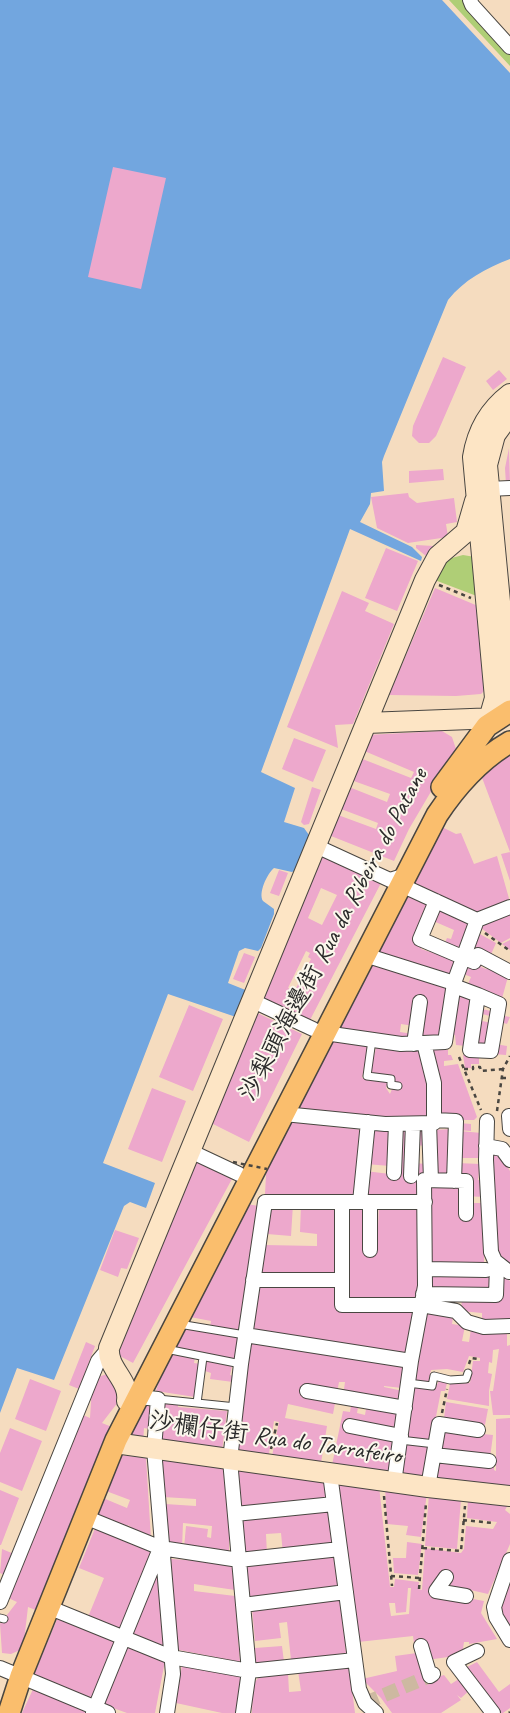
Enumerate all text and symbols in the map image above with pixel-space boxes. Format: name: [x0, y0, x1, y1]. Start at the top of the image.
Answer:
street label: 沙梨頭海邊街 Rua da Ribeira do Patane: [233, 764, 435, 1106]
street label: 沙欄仔街 Rua do Tarrafeiro: [147, 1406, 403, 1472]

